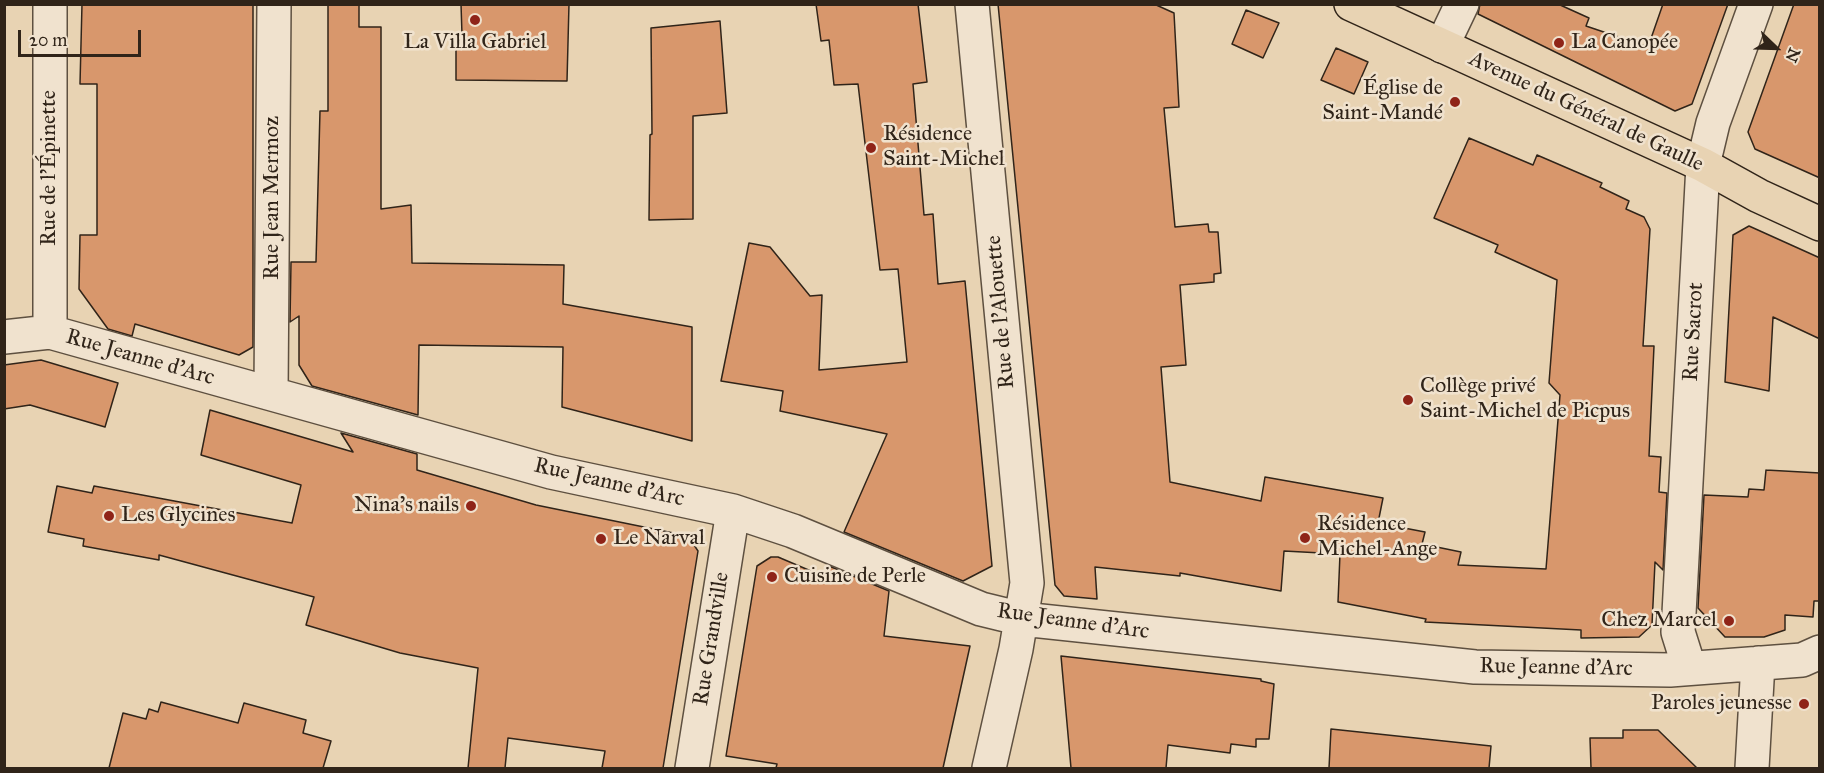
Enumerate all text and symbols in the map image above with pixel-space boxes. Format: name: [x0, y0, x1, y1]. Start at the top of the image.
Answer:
marker: La Villa Gabriel: [468, 13, 482, 27]
scale bar: [21, 18, 144, 56]
north arrow: [1746, 18, 1806, 78]
text: 20 m: [29, 29, 67, 51]
place label: La Villa Gabriel: [404, 30, 546, 56]
place label: La Canopée: [1571, 30, 1678, 56]
marker: La Canopée: [1552, 36, 1566, 50]
text: N: [1782, 45, 1804, 65]
street label: Avenue du Général de Gaulle: [1464, 46, 1708, 178]
place label: Église de Saint-Mandé: [1322, 76, 1443, 128]
street label: Rue de l'Épinette: [37, 90, 63, 246]
marker: Église de Saint-Mandé: [1448, 95, 1462, 109]
street label: Rue Jean Mermoz: [260, 116, 286, 280]
place label: Résidence Saint-Michel: [883, 122, 1005, 174]
marker: Résidence Saint-Michel: [864, 141, 878, 155]
street label: Rue de l'Alouette: [981, 234, 1021, 390]
street label: Rue Sacrot: [1678, 282, 1710, 382]
street label: Rue Jeanne d'Arc: [63, 324, 217, 392]
place label: Collège privé Saint-Michel de Picpus: [1420, 374, 1630, 426]
marker: Collège privé Saint-Michel de Picpus: [1401, 393, 1415, 407]
street label: Rue Jeanne d'Arc: [531, 453, 687, 513]
place label: Nina's nails: [354, 493, 459, 519]
marker: Nina's nails: [464, 499, 478, 513]
place label: Les Glycines: [121, 503, 235, 529]
marker: Les Glycines: [102, 509, 116, 523]
place label: Résidence Michel-Ange: [1317, 512, 1437, 564]
place label: Le Narval: [613, 526, 705, 552]
marker: Résidence Michel-Ange: [1298, 531, 1312, 545]
marker: Le Narval: [594, 532, 608, 546]
place label: Cuisine de Perle: [784, 564, 926, 590]
street label: Rue Grandville: [688, 570, 736, 708]
marker: Cuisine de Perle: [765, 570, 779, 584]
street label: Rue Jeanne d'Arc: [995, 598, 1151, 646]
place label: Chez Marcel: [1601, 608, 1717, 634]
marker: Chez Marcel: [1722, 614, 1736, 628]
street label: Rue Jeanne d'Arc: [1479, 653, 1633, 683]
place label: Paroles jeunesse: [1651, 691, 1792, 717]
marker: Paroles jeunesse: [1797, 697, 1811, 711]

